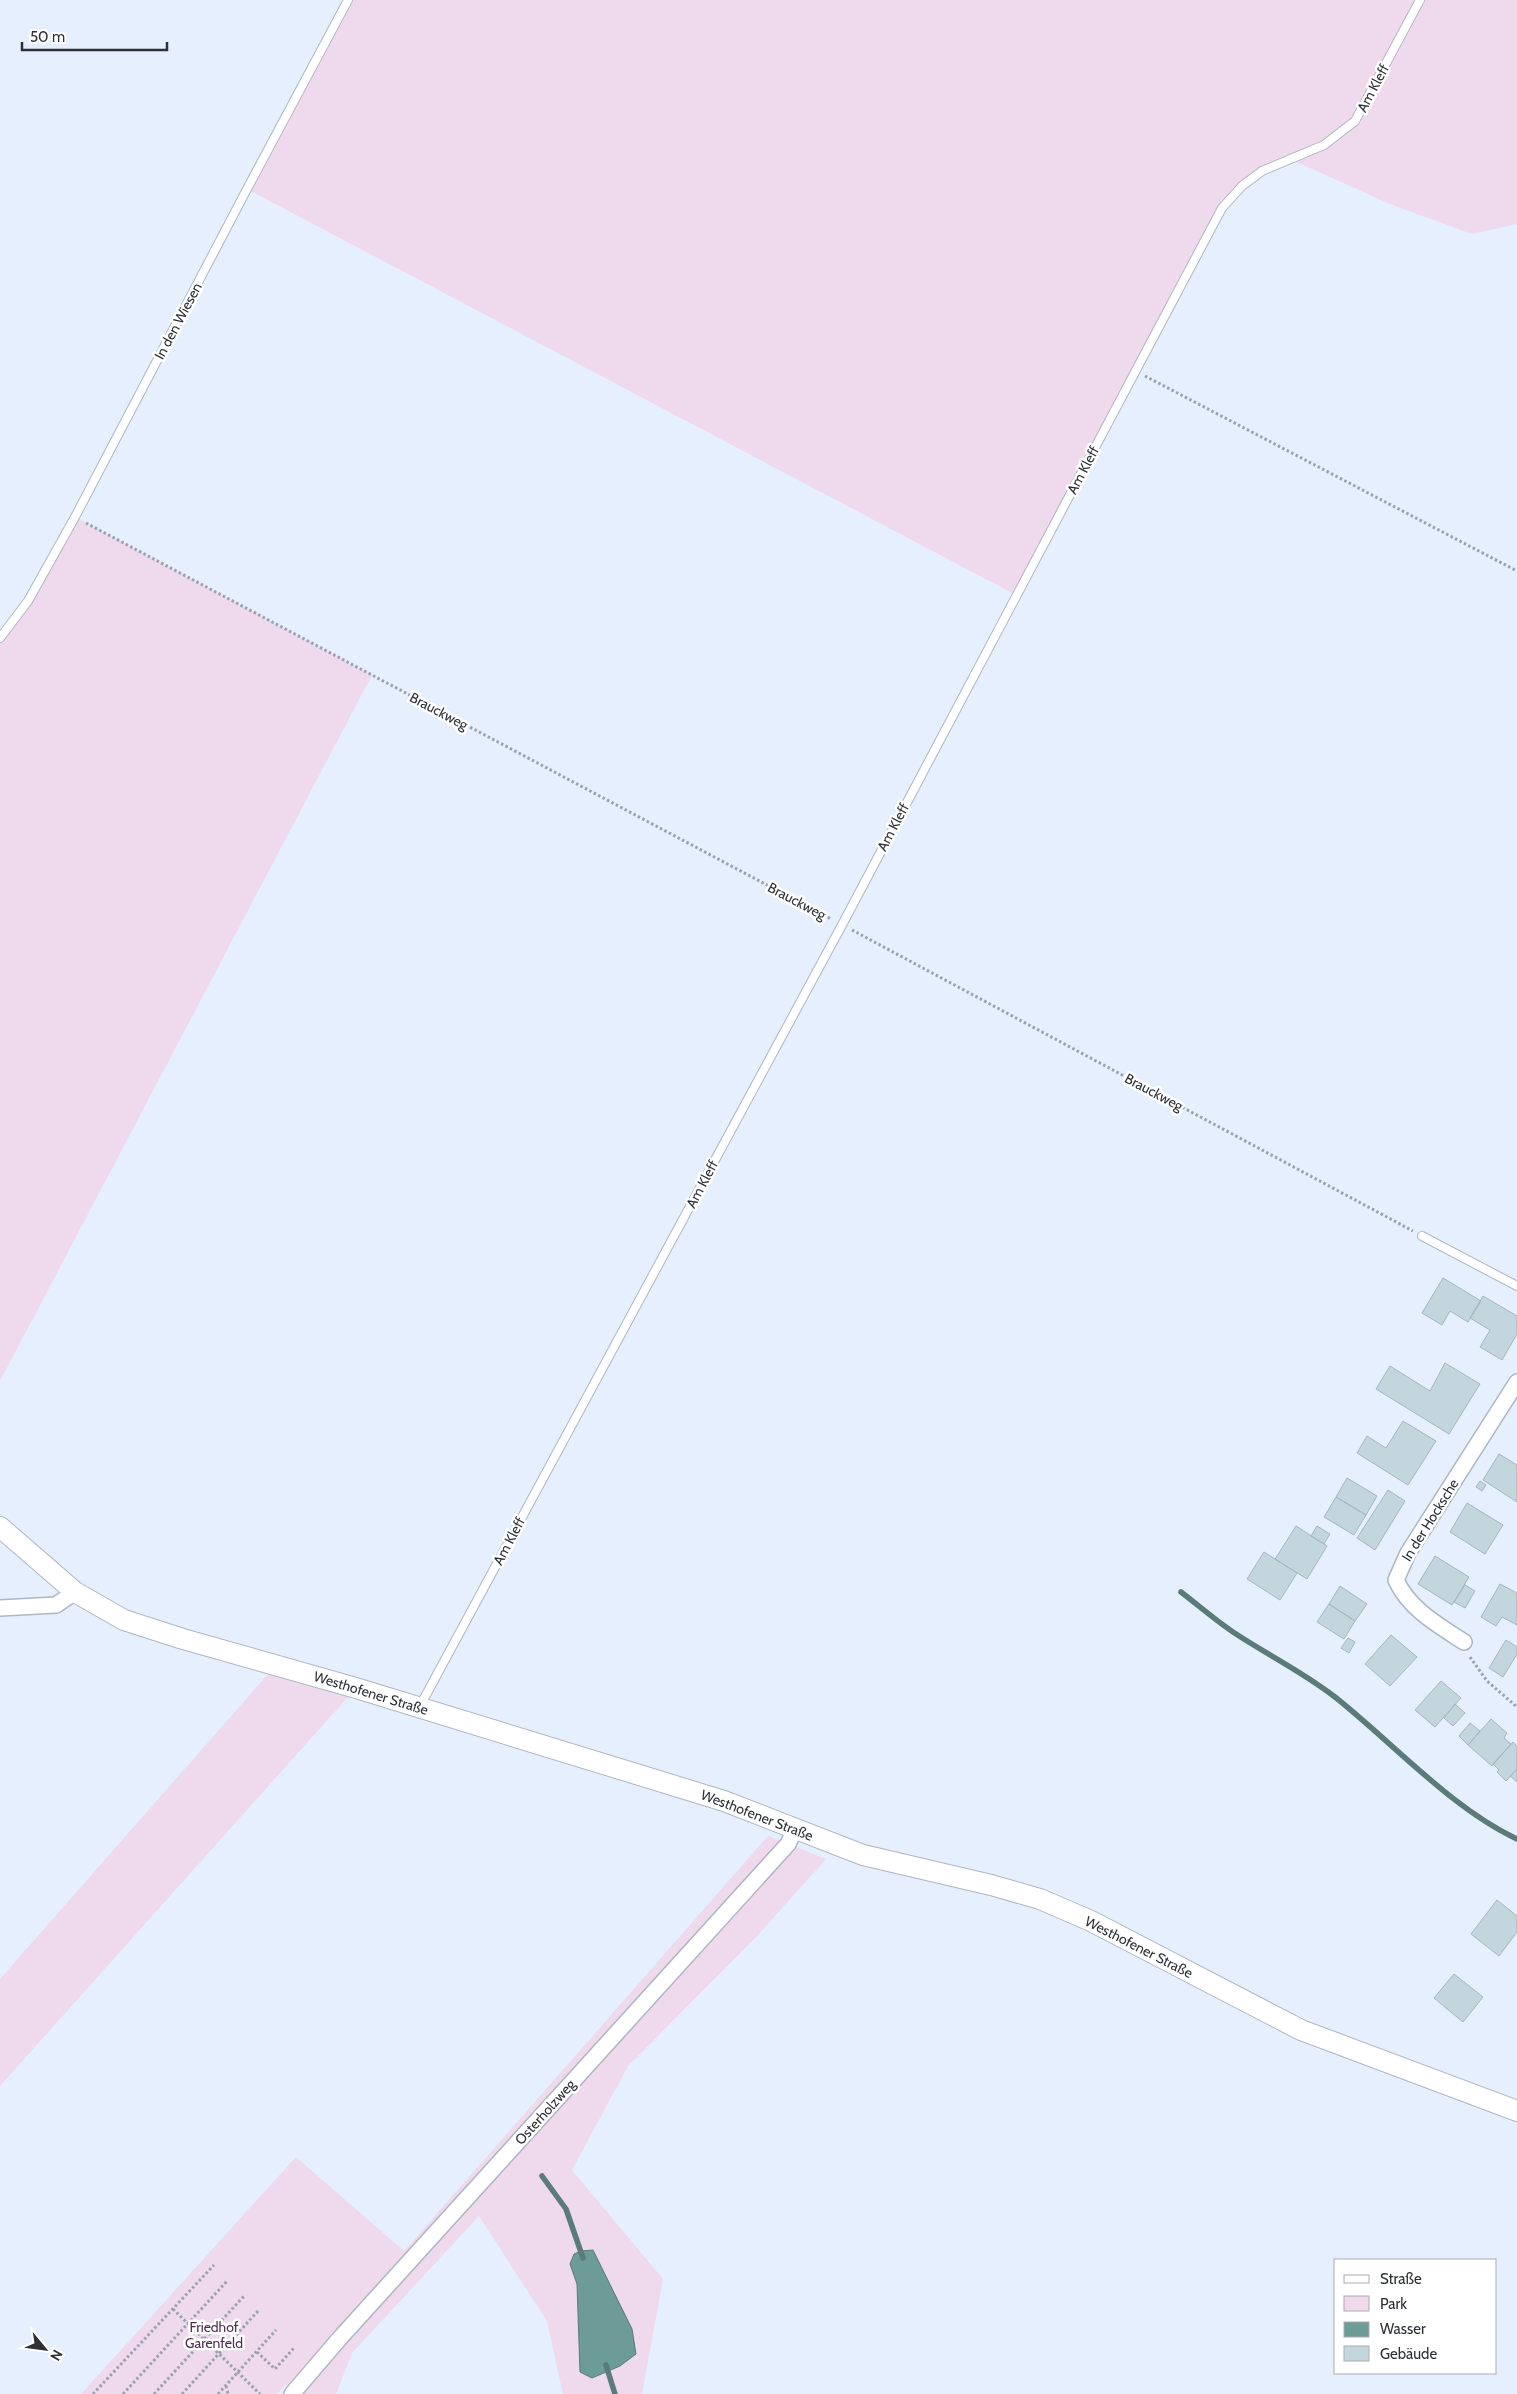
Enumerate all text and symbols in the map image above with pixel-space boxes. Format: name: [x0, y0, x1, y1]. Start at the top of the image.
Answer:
scale bar: [22, 20, 168, 52]
text: 50 m: [30, 28, 65, 46]
street label: Am Kleff: [1353, 61, 1393, 115]
street label: In den Wiesen: [150, 279, 206, 363]
street label: Am Kleff: [1063, 443, 1103, 497]
street label: Brauckweg: [407, 688, 472, 734]
street label: Am Kleff: [873, 800, 913, 854]
street label: Brauckweg: [765, 878, 830, 924]
street label: Brauckweg: [1122, 1069, 1187, 1115]
street label: Am Kleff: [682, 1157, 722, 1211]
street label: In der Hocksche: [1397, 1475, 1463, 1565]
street label: Am Kleff: [489, 1514, 529, 1568]
street label: Westhofener Straße: [312, 1667, 430, 1719]
street label: Westhofener Straße: [698, 1785, 816, 1845]
street label: Westhofener Straße: [1082, 1912, 1196, 1982]
street label: Osterholzweg: [511, 2075, 580, 2149]
legend: [1334, 2259, 1497, 2374]
text: Straße: [1380, 2270, 1422, 2288]
text: Park: [1380, 2295, 1407, 2313]
park label: Friedhof Garenfeld: [185, 2318, 243, 2352]
text: Wasser: [1380, 2320, 1426, 2338]
north arrow: [20, 2324, 70, 2374]
text: Gebäude: [1380, 2345, 1437, 2363]
text: N: [46, 2347, 67, 2364]

